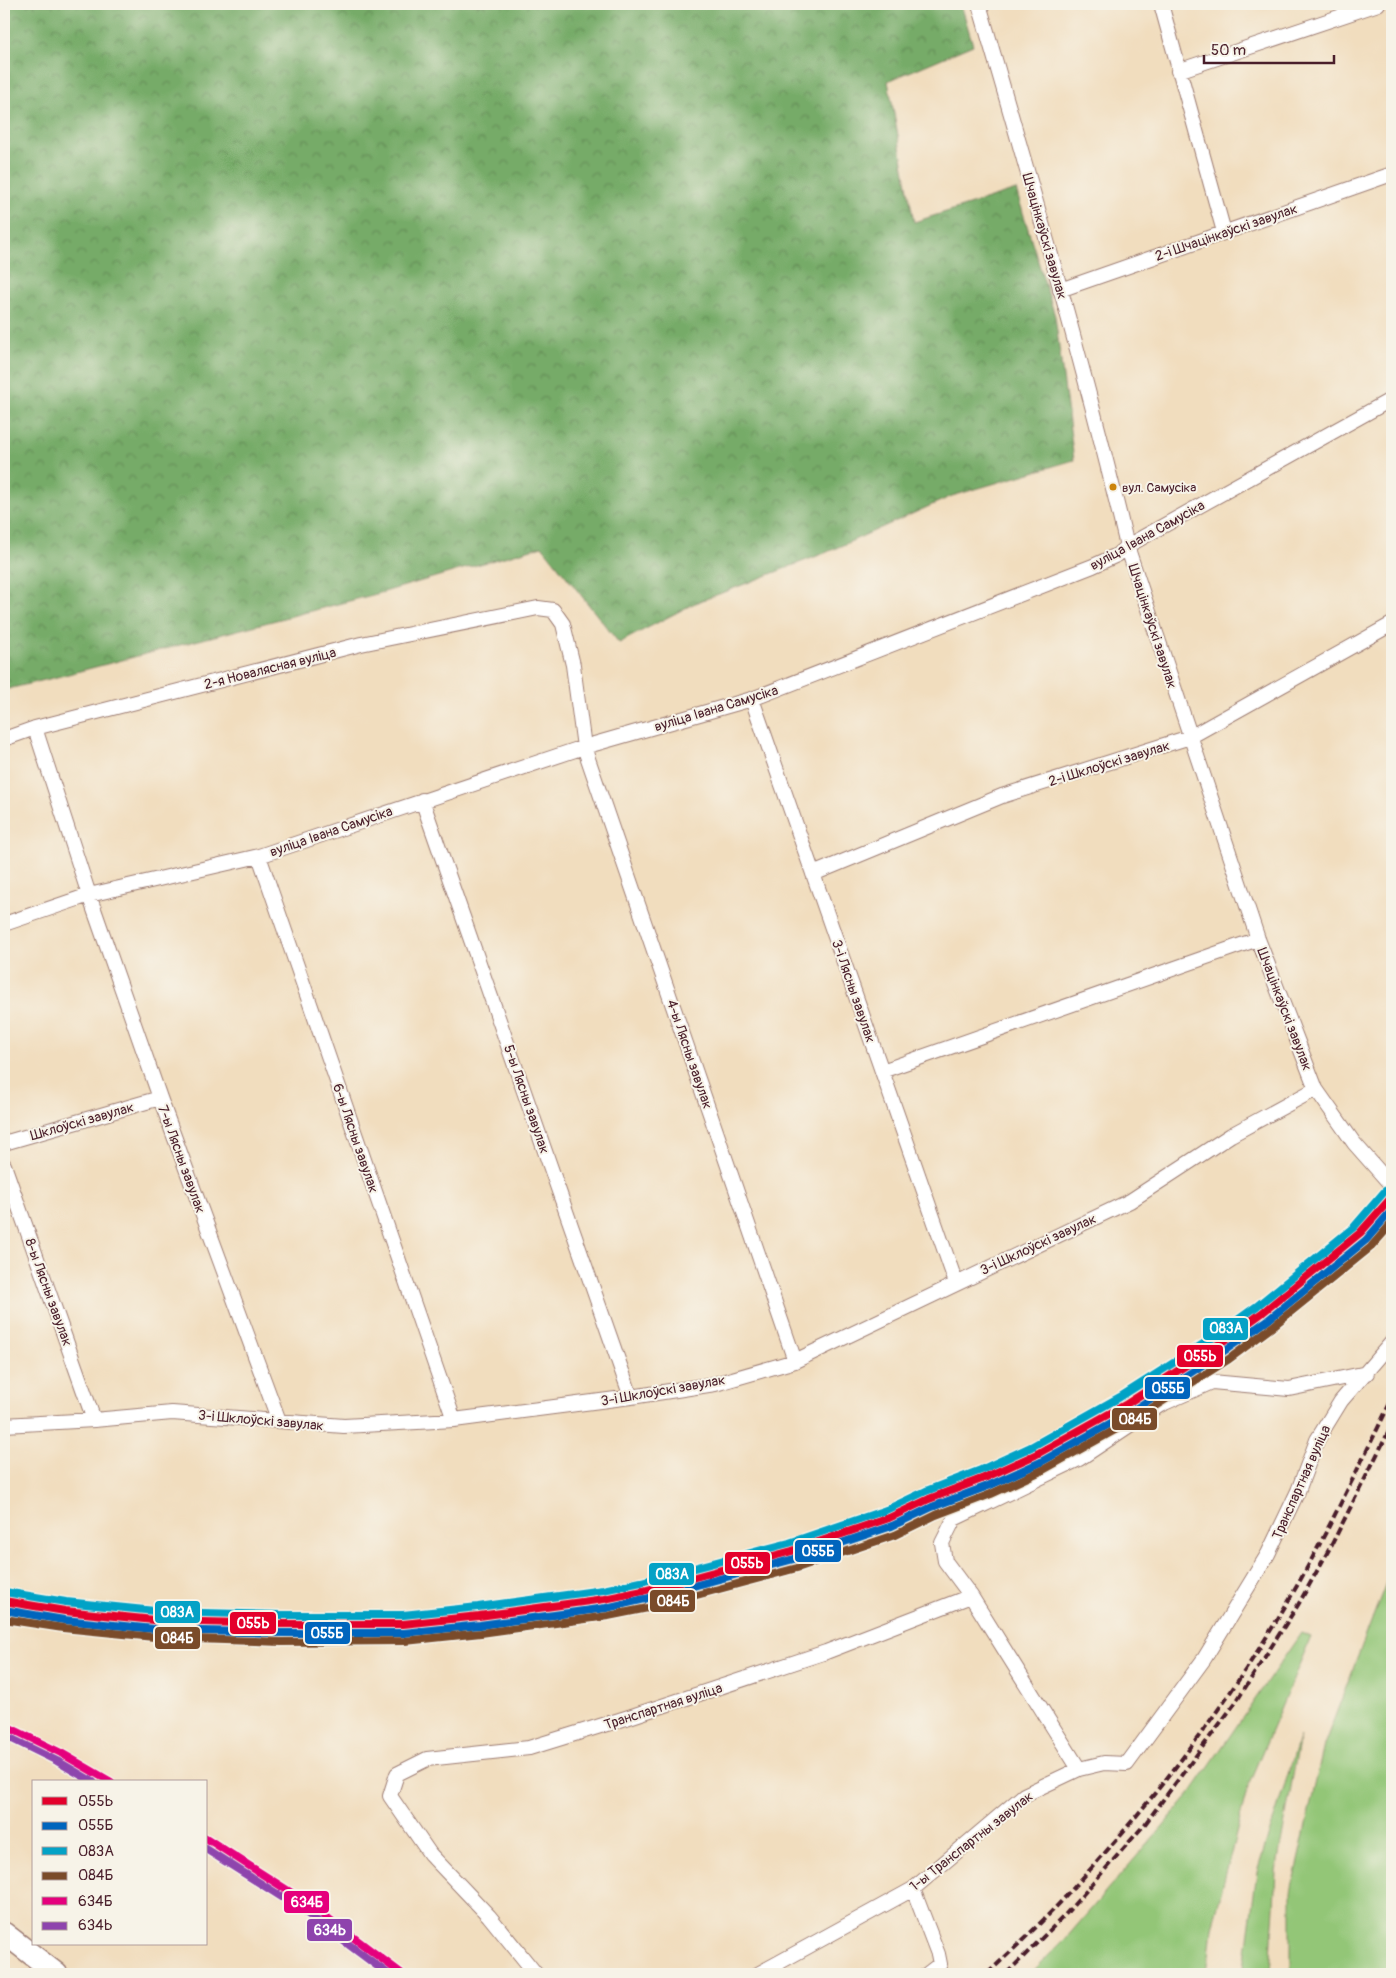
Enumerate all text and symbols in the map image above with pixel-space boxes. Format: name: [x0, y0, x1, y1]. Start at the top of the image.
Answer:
scale bar: [1204, 32, 1334, 64]
text: 50 m: [1211, 41, 1246, 60]
street label: Шчацінкаўскі завулак: [1018, 171, 1071, 301]
street label: 2-і Шчацінкаўскі завулак: [1153, 200, 1300, 265]
place label: вул. Самусіка: [1122, 480, 1196, 496]
marker: вул. Самусіка: [1108, 482, 1118, 492]
street label: вуліца Івана Самусіка: [1087, 497, 1208, 574]
street label: Шчацінкаўскі завулак: [1124, 562, 1181, 691]
street label: 2-я Новалясная вуліца: [202, 644, 338, 693]
street label: вуліца Івана Самусіка: [652, 682, 780, 735]
street label: 2-і Шклоўскі завулак: [1046, 737, 1172, 790]
street label: вуліца Івана Самусіка: [268, 802, 395, 860]
street label: 3-і Лясны завулак: [828, 937, 879, 1045]
street label: Шчацінкаўскі завулак: [1253, 945, 1316, 1073]
street label: 4-ы Лясны завулак: [663, 997, 716, 1111]
street label: 5-ы Лясны завулак: [500, 1043, 553, 1156]
street label: 6-ы Лясны завулак: [329, 1081, 382, 1195]
street label: Шклоўскі завулак: [29, 1099, 136, 1144]
street label: 7-ы Лясны завулак: [154, 1103, 209, 1216]
street label: 3-і Шклоўскі завулак: [978, 1210, 1099, 1279]
street label: 8-ы Лясны завулак: [21, 1236, 76, 1348]
line badge: 083А: [1202, 1317, 1249, 1341]
text: 083А: [1209, 1320, 1243, 1337]
line badge: 055Ь: [1176, 1344, 1224, 1368]
text: 055Ь: [1183, 1348, 1217, 1365]
street label: 3-і Шклоўскі завулак: [600, 1371, 727, 1410]
line badge: 055Б: [1144, 1376, 1191, 1400]
text: 055Б: [1151, 1380, 1185, 1397]
street label: 3-і Шклоўскі завулак: [197, 1407, 324, 1434]
line badge: 084Б: [1111, 1407, 1158, 1431]
text: 084Б: [1118, 1411, 1152, 1428]
street label: Транспартная вуліца: [1269, 1422, 1334, 1542]
line badge: 055Б: [794, 1539, 842, 1563]
text: 055Б: [801, 1543, 835, 1560]
line badge: 055Ь: [724, 1551, 771, 1575]
text: 055Ь: [730, 1555, 764, 1572]
line badge: 083А: [648, 1562, 695, 1586]
text: 083А: [655, 1566, 689, 1583]
line badge: 084Б: [649, 1589, 696, 1613]
text: 084Б: [656, 1593, 690, 1610]
line badge: 083А: [154, 1600, 201, 1624]
text: 083А: [160, 1604, 194, 1621]
line badge: 055Ь: [229, 1611, 277, 1635]
text: 055Ь: [236, 1615, 270, 1632]
line badge: 055Б: [304, 1621, 351, 1645]
text: 055Б: [310, 1625, 344, 1642]
line badge: 084Б: [154, 1626, 201, 1650]
text: 084Б: [160, 1630, 194, 1647]
street label: Транспартная вуліца: [602, 1679, 724, 1734]
legend: [32, 1780, 208, 1946]
street label: 1-ы Транспартны завулак: [906, 1788, 1036, 1895]
text: 055Ь: [78, 1792, 114, 1811]
text: 055Б: [78, 1816, 114, 1835]
text: 083А: [78, 1842, 114, 1861]
text: 084Б: [78, 1866, 114, 1885]
line badge: 634Б: [283, 1890, 330, 1914]
text: 634Б: [78, 1892, 113, 1911]
text: 634Б: [291, 1894, 323, 1911]
text: 634Ь: [78, 1916, 113, 1935]
line badge: 634Ь: [306, 1918, 353, 1942]
text: 634Ь: [314, 1922, 346, 1939]

